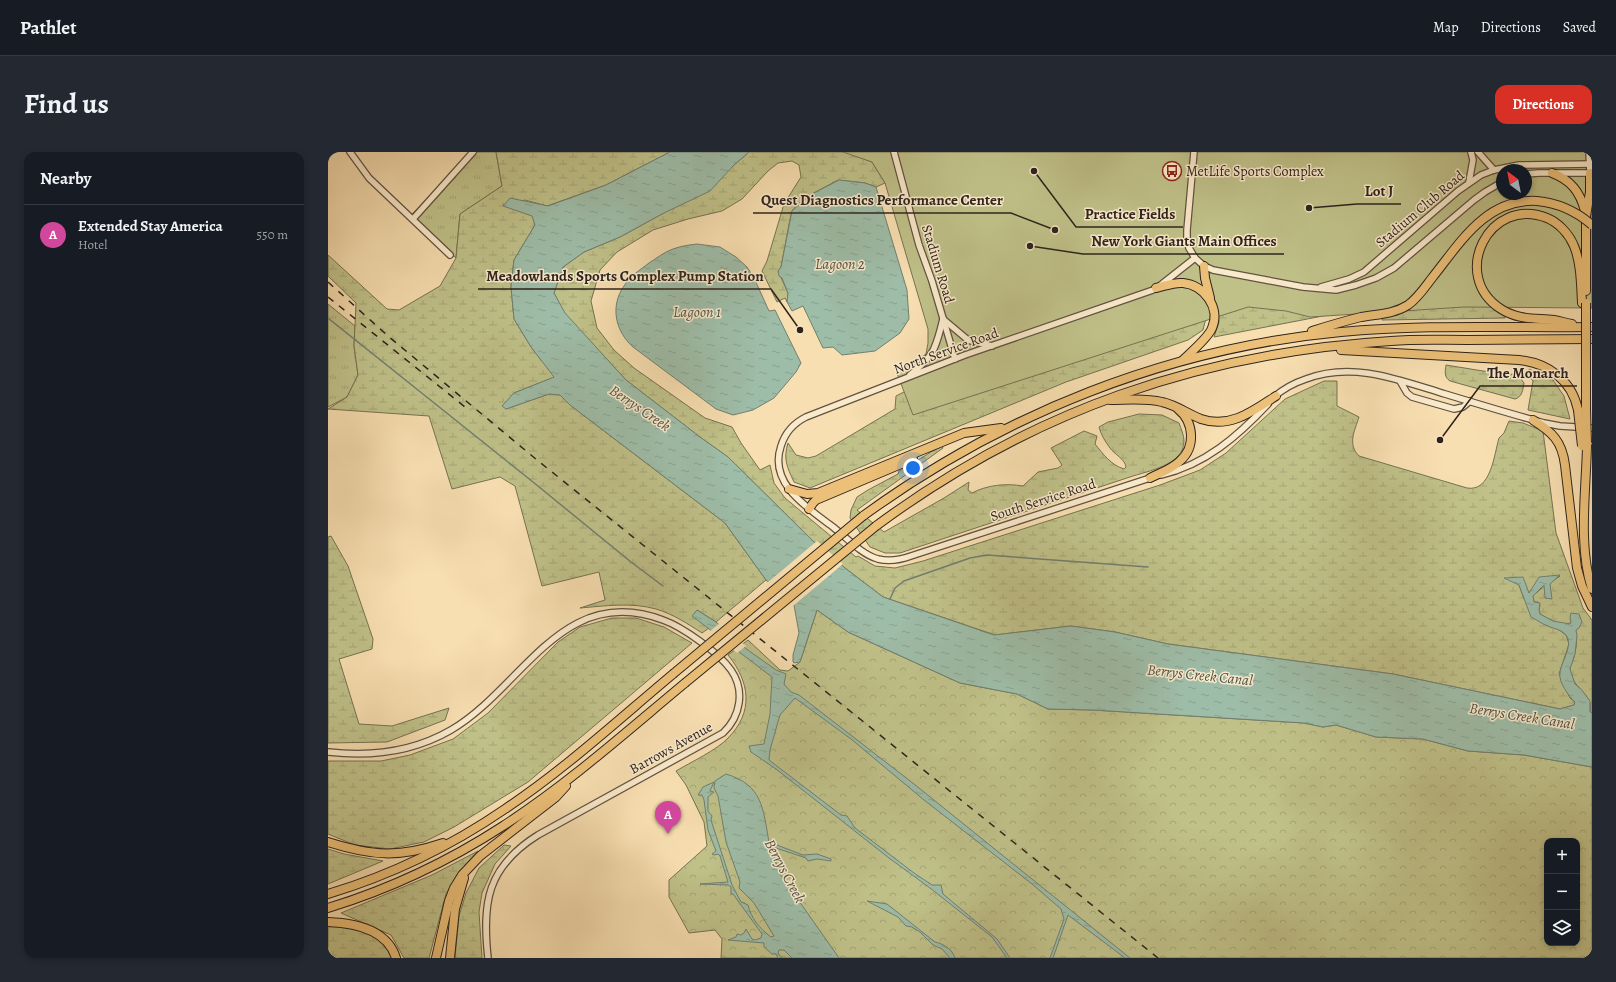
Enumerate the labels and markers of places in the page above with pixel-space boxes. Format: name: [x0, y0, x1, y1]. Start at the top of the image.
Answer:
bus stop icon: MetLife Sports Complex: [1161, 160, 1183, 182]
place label: MetLife Sports Complex: [1186, 162, 1324, 181]
callout: Lot J: [1357, 177, 1401, 204]
callout: Quest Diagnostics Performance Center: [753, 186, 1011, 213]
callout: Practice Fields: [1076, 200, 1183, 227]
callout: New York Giants Main Offices: [1083, 227, 1284, 254]
callout: Meadowlands Sports Complex Pump Station: [478, 262, 771, 289]
callout: The Monarch: [1480, 359, 1577, 386]
pin: A: [655, 801, 681, 834]

